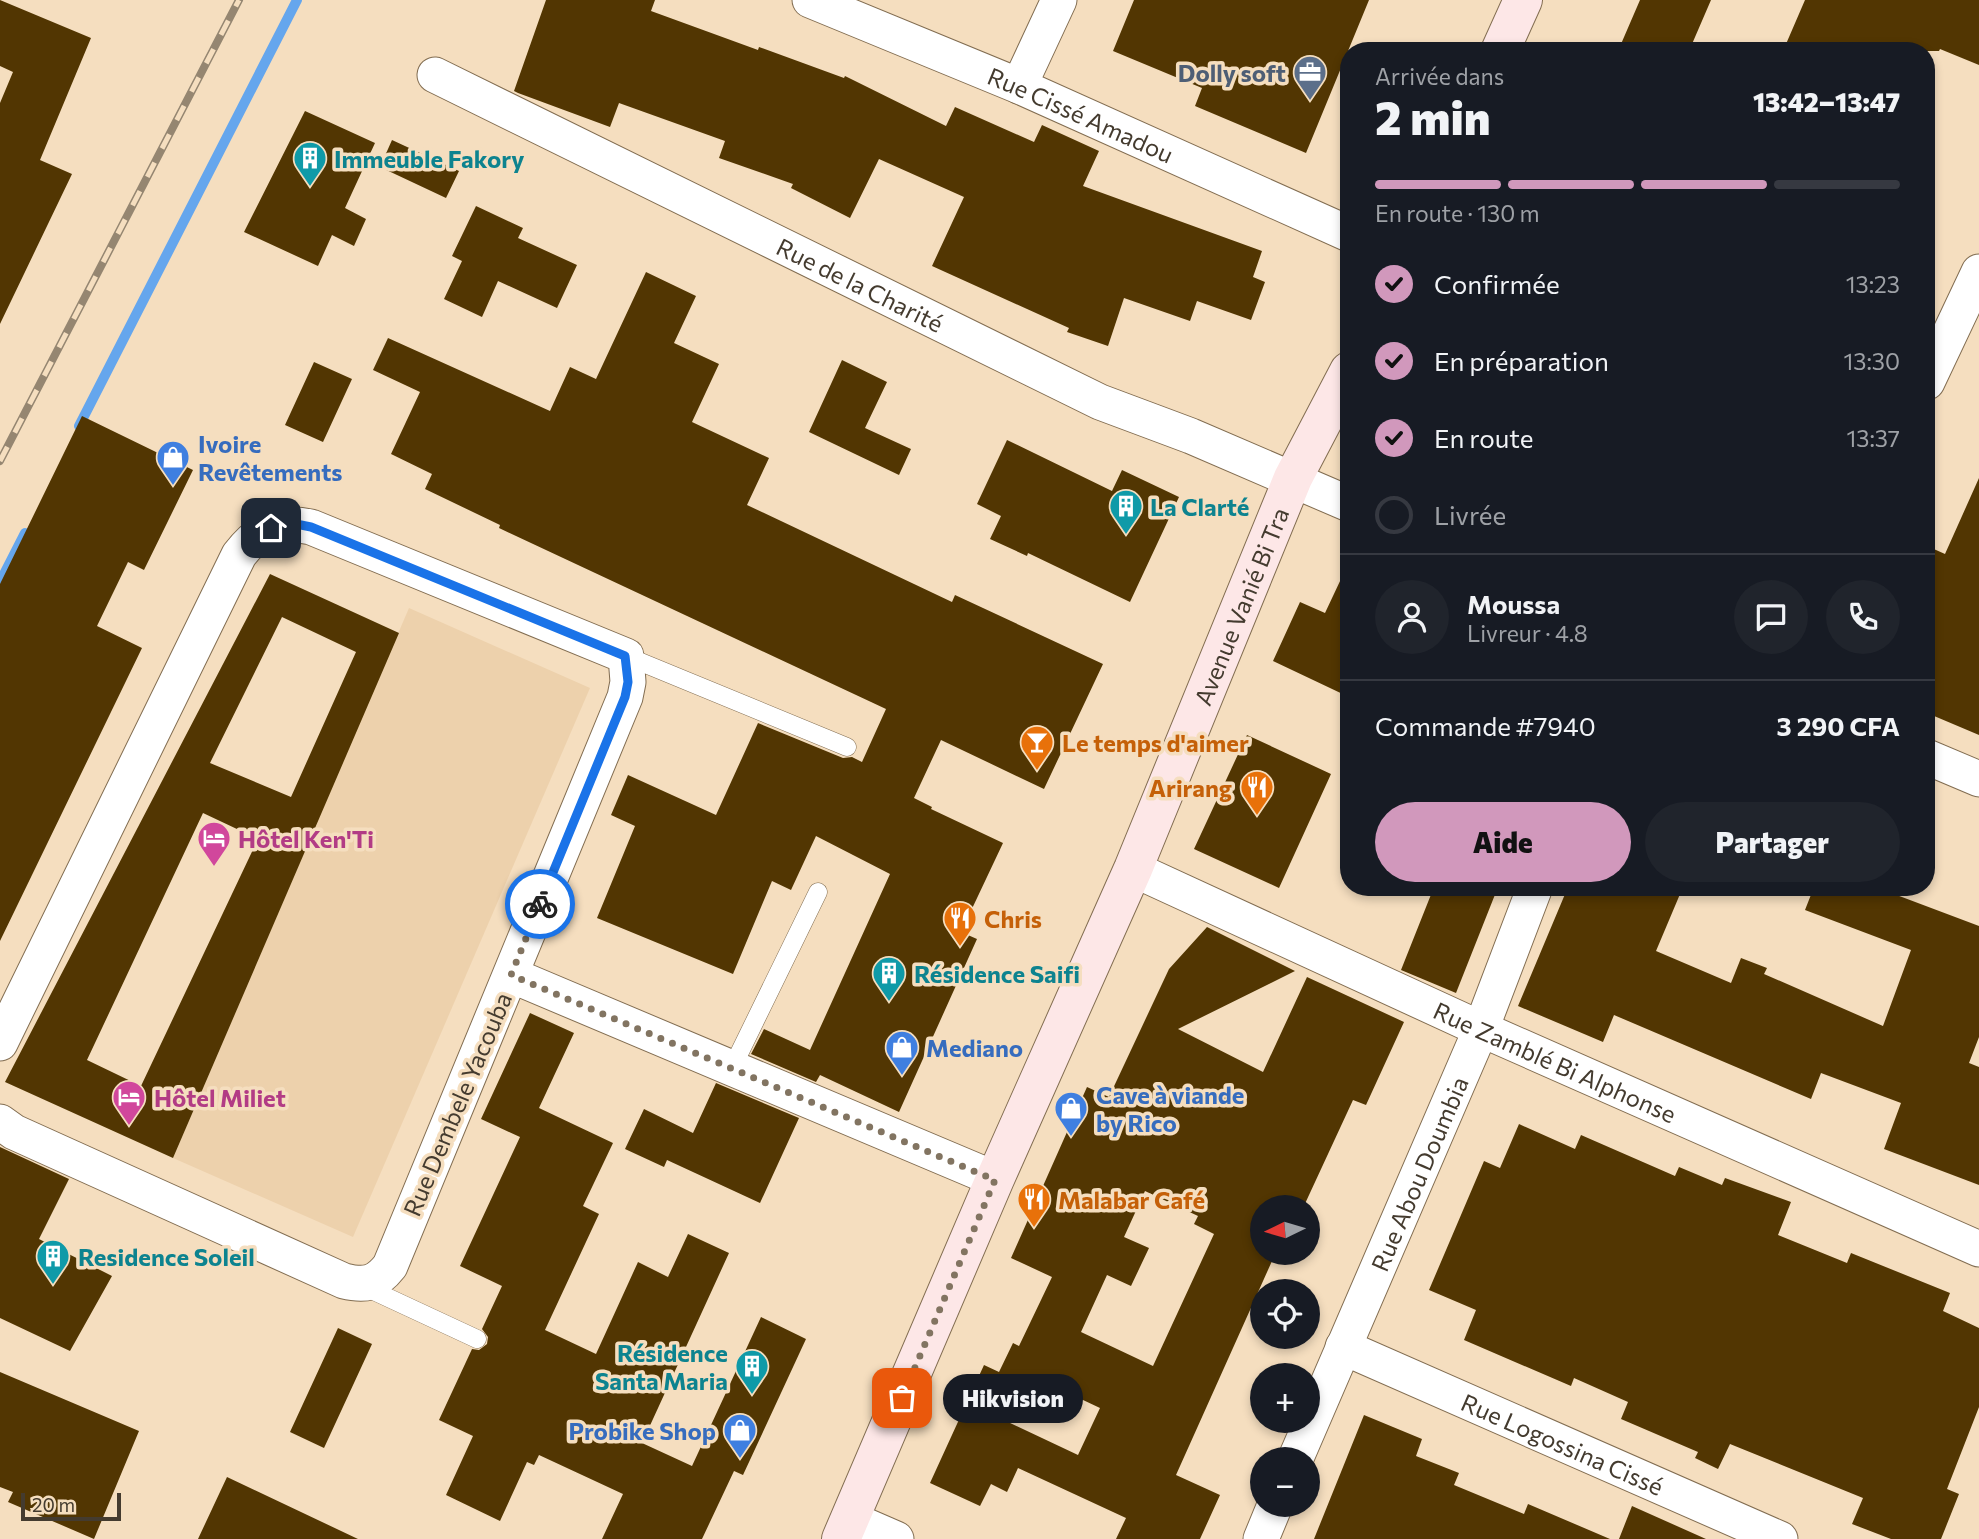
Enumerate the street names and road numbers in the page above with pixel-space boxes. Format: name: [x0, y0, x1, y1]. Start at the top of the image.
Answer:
street label: Rue Cissé Amadou: [984, 60, 1178, 168]
street label: Rue de la Charité: [772, 231, 948, 337]
street label: Avenue Vanié Bi Tra: [1187, 503, 1294, 709]
street label: Rue Dembele Yacouba: [397, 988, 517, 1220]
street label: Rue Zamblé Bi Alphonse: [1429, 995, 1681, 1128]
street label: Rue Abou Doumbia: [1364, 1072, 1473, 1275]
street label: Rue Logossina Cissé: [1457, 1386, 1668, 1501]

